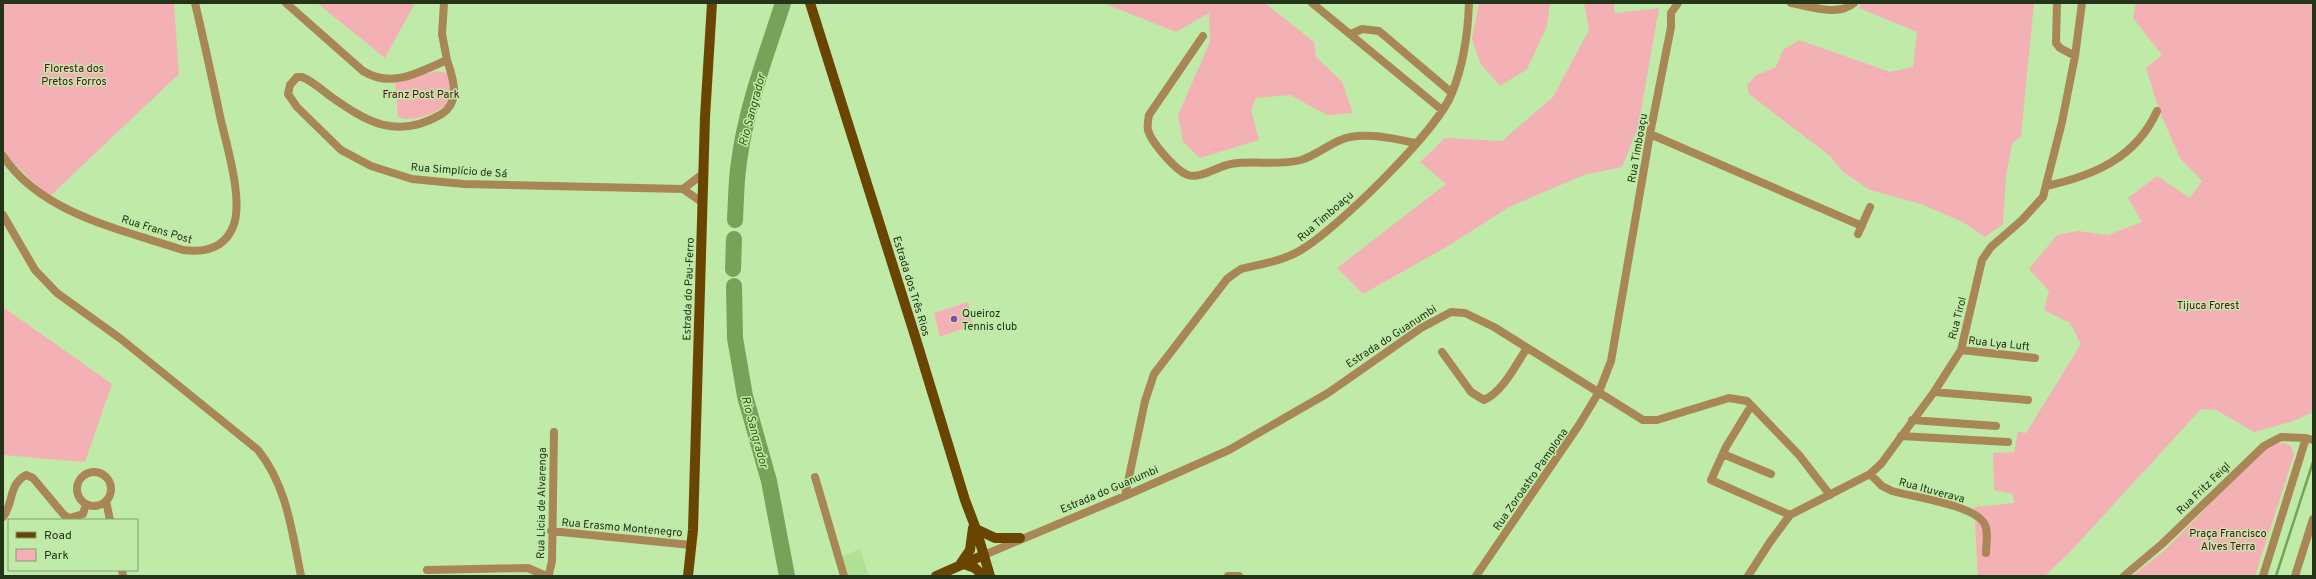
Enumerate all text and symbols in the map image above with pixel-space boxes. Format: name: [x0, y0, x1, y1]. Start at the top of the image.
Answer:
park label: Floresta dos Pretos Forros: [41, 62, 107, 89]
water label: Rio Sangrador: [736, 71, 771, 148]
park label: Franz Post Park: [382, 88, 460, 102]
street label: Rua Timboaçu: [1625, 112, 1651, 184]
street label: Rua Simplício de Sá: [410, 161, 508, 181]
street label: Rua Timboaçu: [1295, 188, 1357, 245]
street label: Rua Frans Post: [120, 213, 194, 247]
street label: Estrada dos Três Rios: [889, 235, 933, 338]
street label: Estrada do Pau-Ferro: [680, 237, 698, 341]
street label: Rua Tirol: [1946, 295, 1970, 341]
park label: Tijuca Forest: [2177, 299, 2239, 313]
street label: Estrada do Guanumbi: [1344, 302, 1439, 371]
place label: Queiroz Tennis club: [962, 307, 1017, 334]
marker: Queiroz Tennis club: [949, 314, 959, 324]
street label: Rua Lya Luft: [1967, 334, 2030, 354]
water label: Rio Sangrador: [737, 395, 772, 471]
street label: Rua Zoroastro Pamplona: [1490, 426, 1572, 533]
street label: Rua Licia de Alvarenga: [534, 447, 550, 559]
street label: Rua Fritz Feigl: [2174, 460, 2234, 518]
street label: Estrada do Guanumbi: [1058, 463, 1161, 517]
street label: Rua Ituverava: [1897, 475, 1966, 507]
street label: Rua Erasmo Montenegro: [561, 516, 683, 540]
legend: [8, 519, 138, 571]
park label: Praça Francisco Alves Terra: [2189, 527, 2267, 554]
text: Road: [44, 528, 72, 544]
text: Park: [44, 548, 69, 564]

